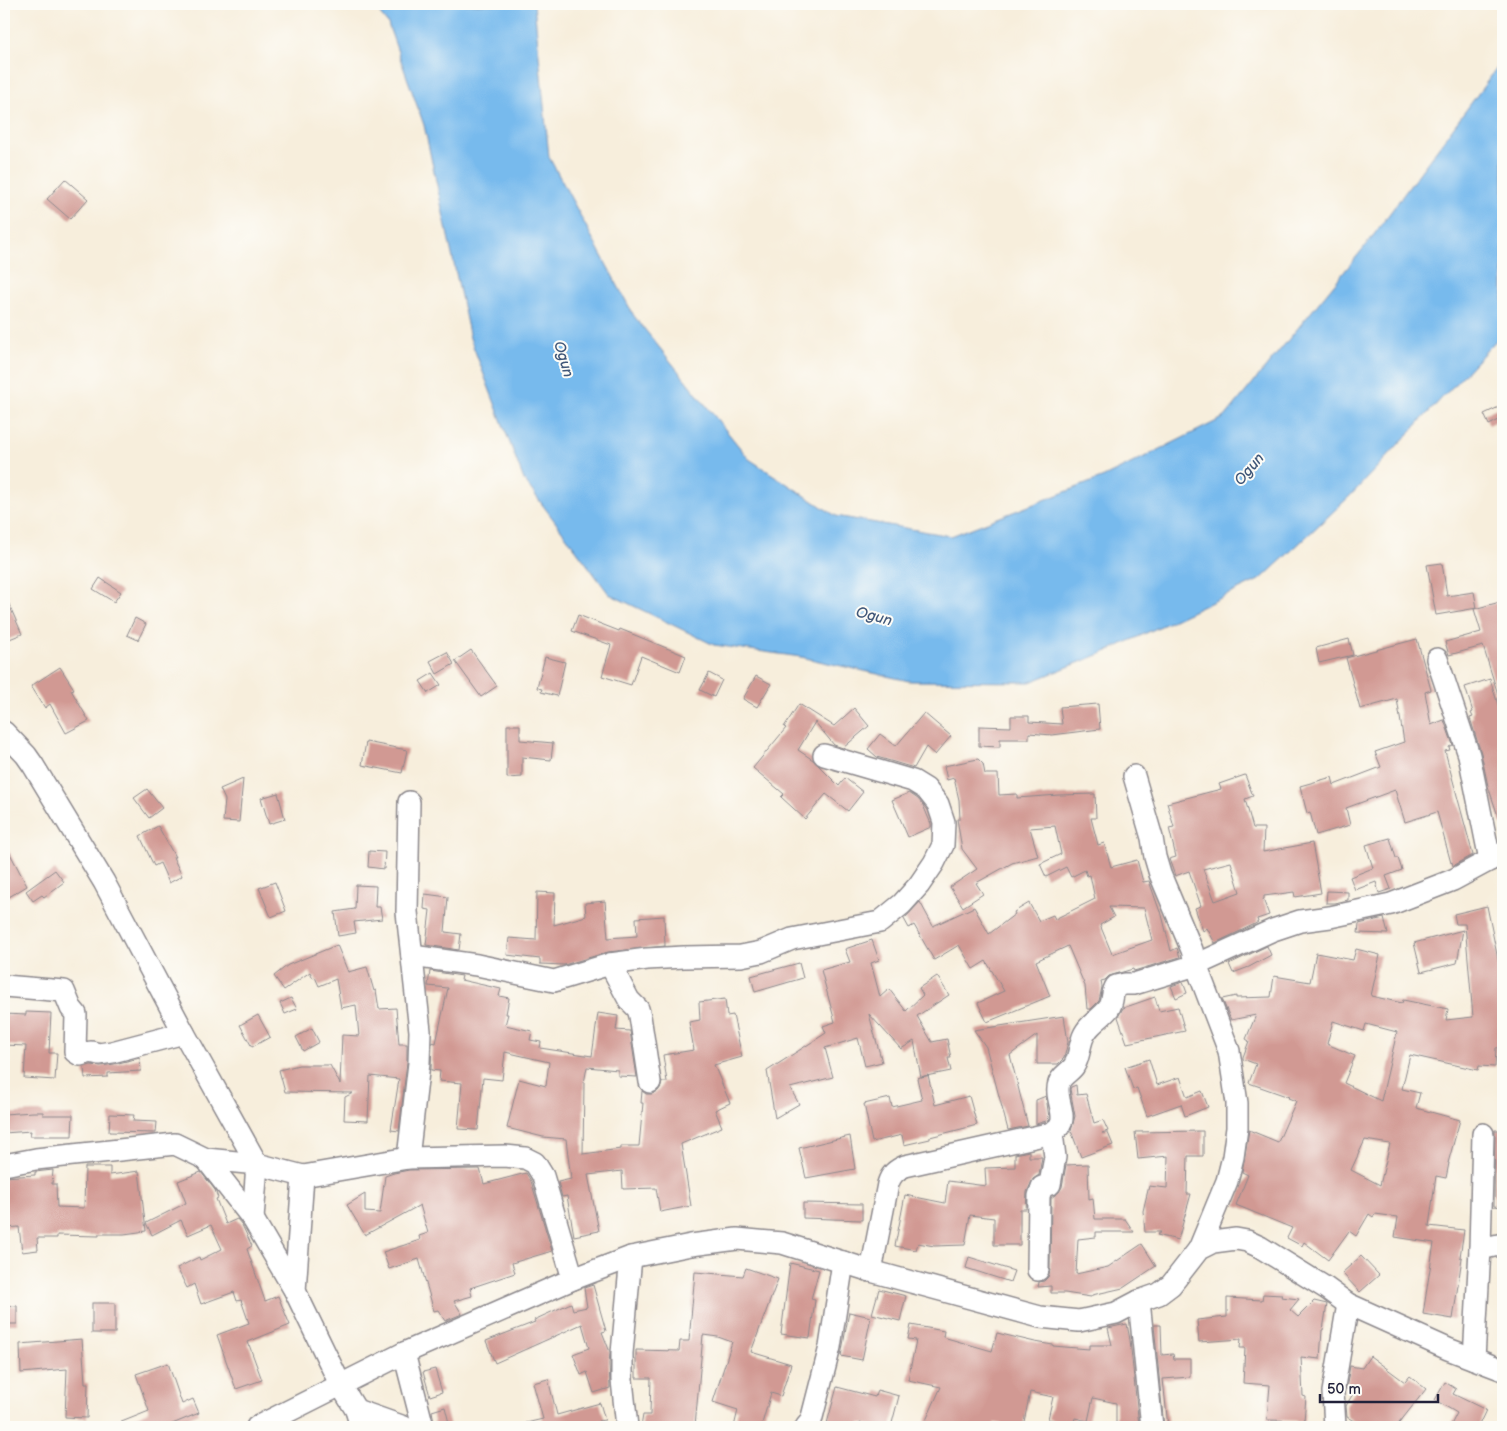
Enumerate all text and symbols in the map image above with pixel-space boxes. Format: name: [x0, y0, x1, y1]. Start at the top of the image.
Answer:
water label: Ogun: [549, 339, 578, 379]
water label: Ogun: [1230, 449, 1269, 489]
water label: Ogun: [854, 603, 894, 630]
scale bar: [1320, 1371, 1437, 1403]
text: 50 m: [1327, 1380, 1361, 1399]

